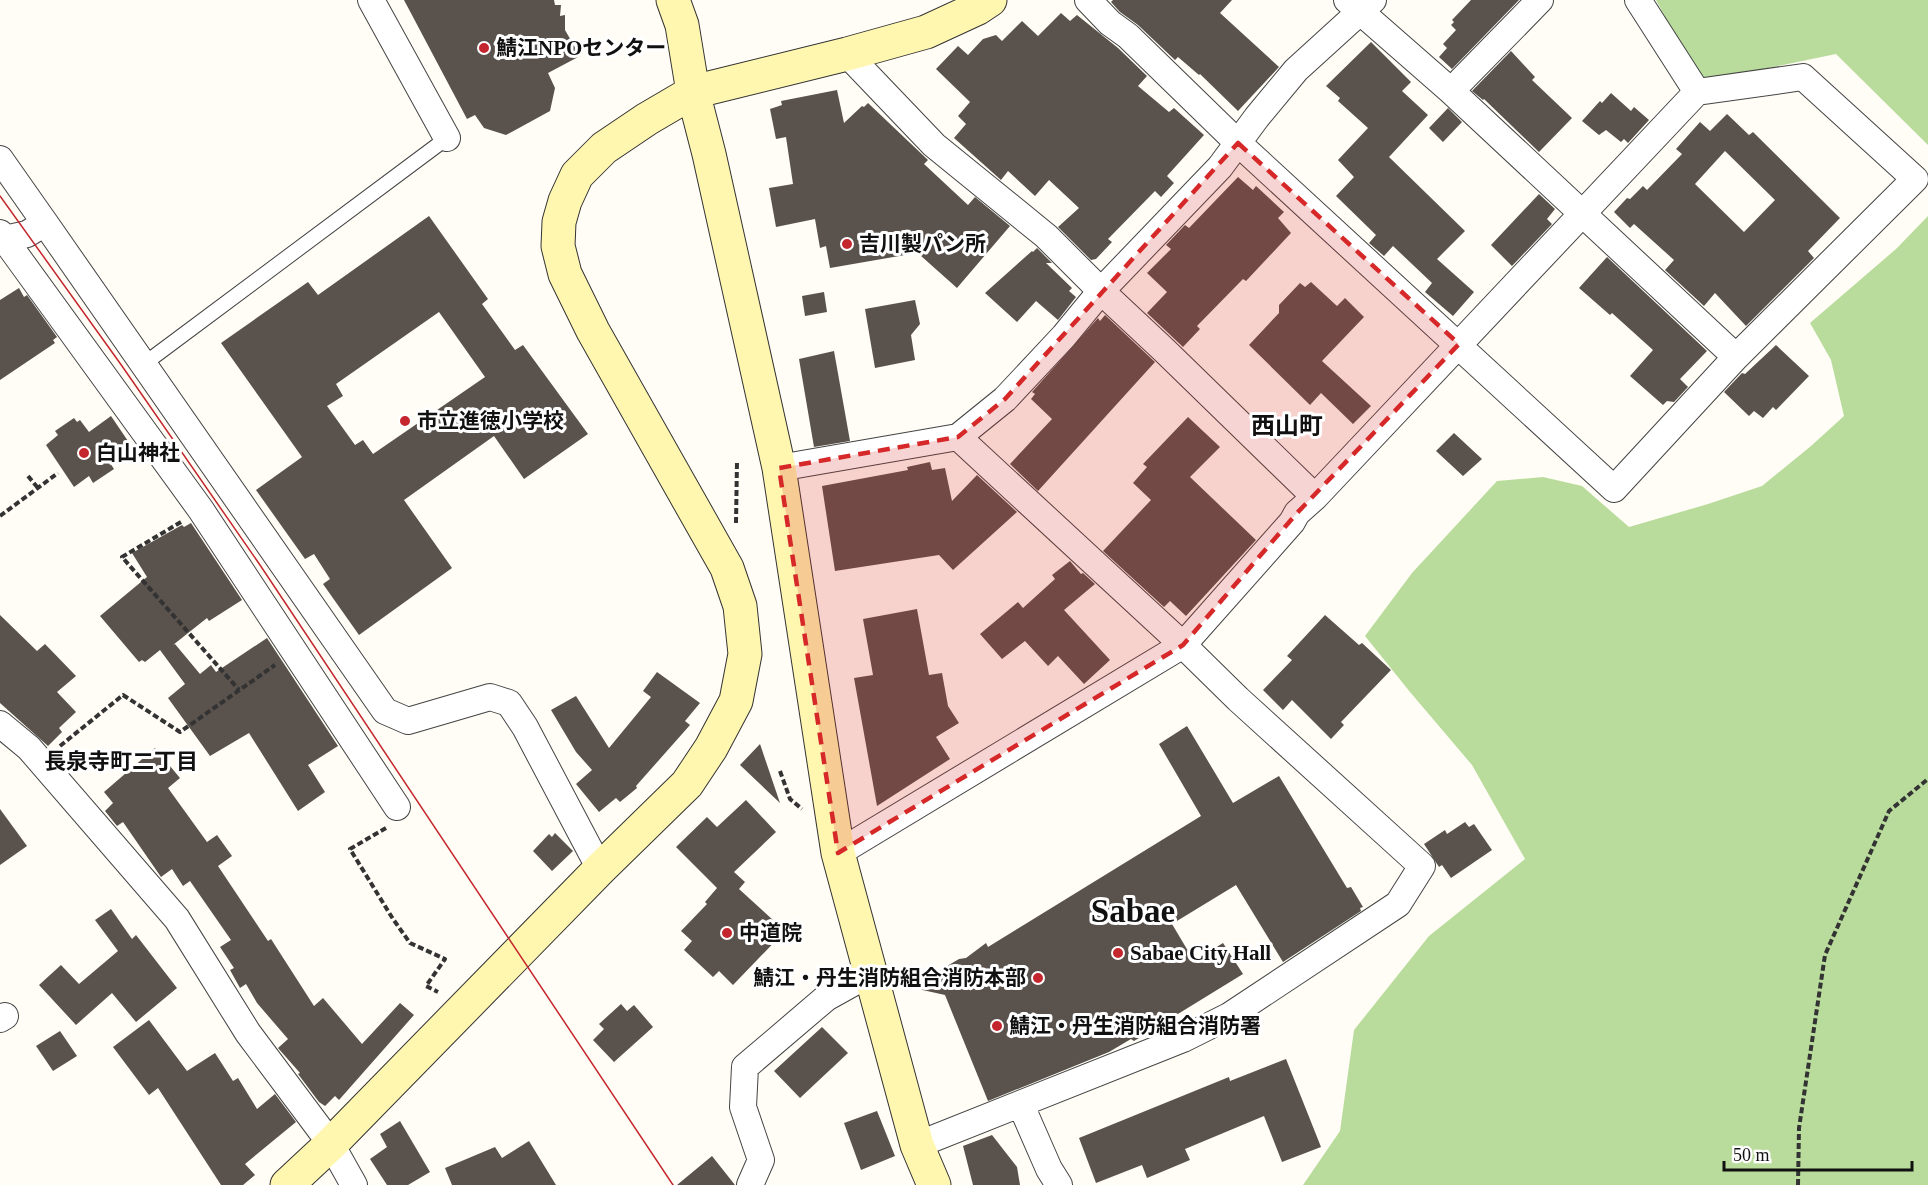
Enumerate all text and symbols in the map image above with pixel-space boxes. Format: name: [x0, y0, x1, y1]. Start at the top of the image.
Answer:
place label: 鯖江NPOセンター: [496, 36, 666, 60]
marker: 鯖江NPOセンター: [477, 41, 491, 55]
place label: 吉川製パン所: [859, 232, 986, 256]
marker: 吉川製パン所: [840, 237, 854, 251]
place label: 市立進徳小学校: [417, 409, 564, 433]
district label: 西山町: [1251, 413, 1323, 439]
marker: 市立進徳小学校: [398, 414, 412, 428]
place label: 白山神社: [96, 441, 180, 465]
marker: 白山神社: [77, 446, 91, 460]
district label: 長泉寺町二丁目: [44, 749, 198, 774]
district label: Sabae: [1091, 893, 1175, 929]
place label: 中道院: [739, 921, 802, 945]
marker: 中道院: [720, 926, 734, 940]
place label: Sabae City Hall: [1130, 941, 1271, 965]
marker: Sabae City Hall: [1111, 946, 1125, 960]
place label: 鯖江・丹生消防組合消防本部: [753, 966, 1026, 990]
marker: 鯖江・丹生消防組合消防本部: [1031, 971, 1045, 985]
place label: 鯖江・丹生消防組合消防署: [1009, 1014, 1261, 1038]
marker: 鯖江・丹生消防組合消防署: [990, 1019, 1004, 1033]
scale bar: [1724, 1134, 1912, 1172]
text: 50 m: [1733, 1145, 1770, 1165]

